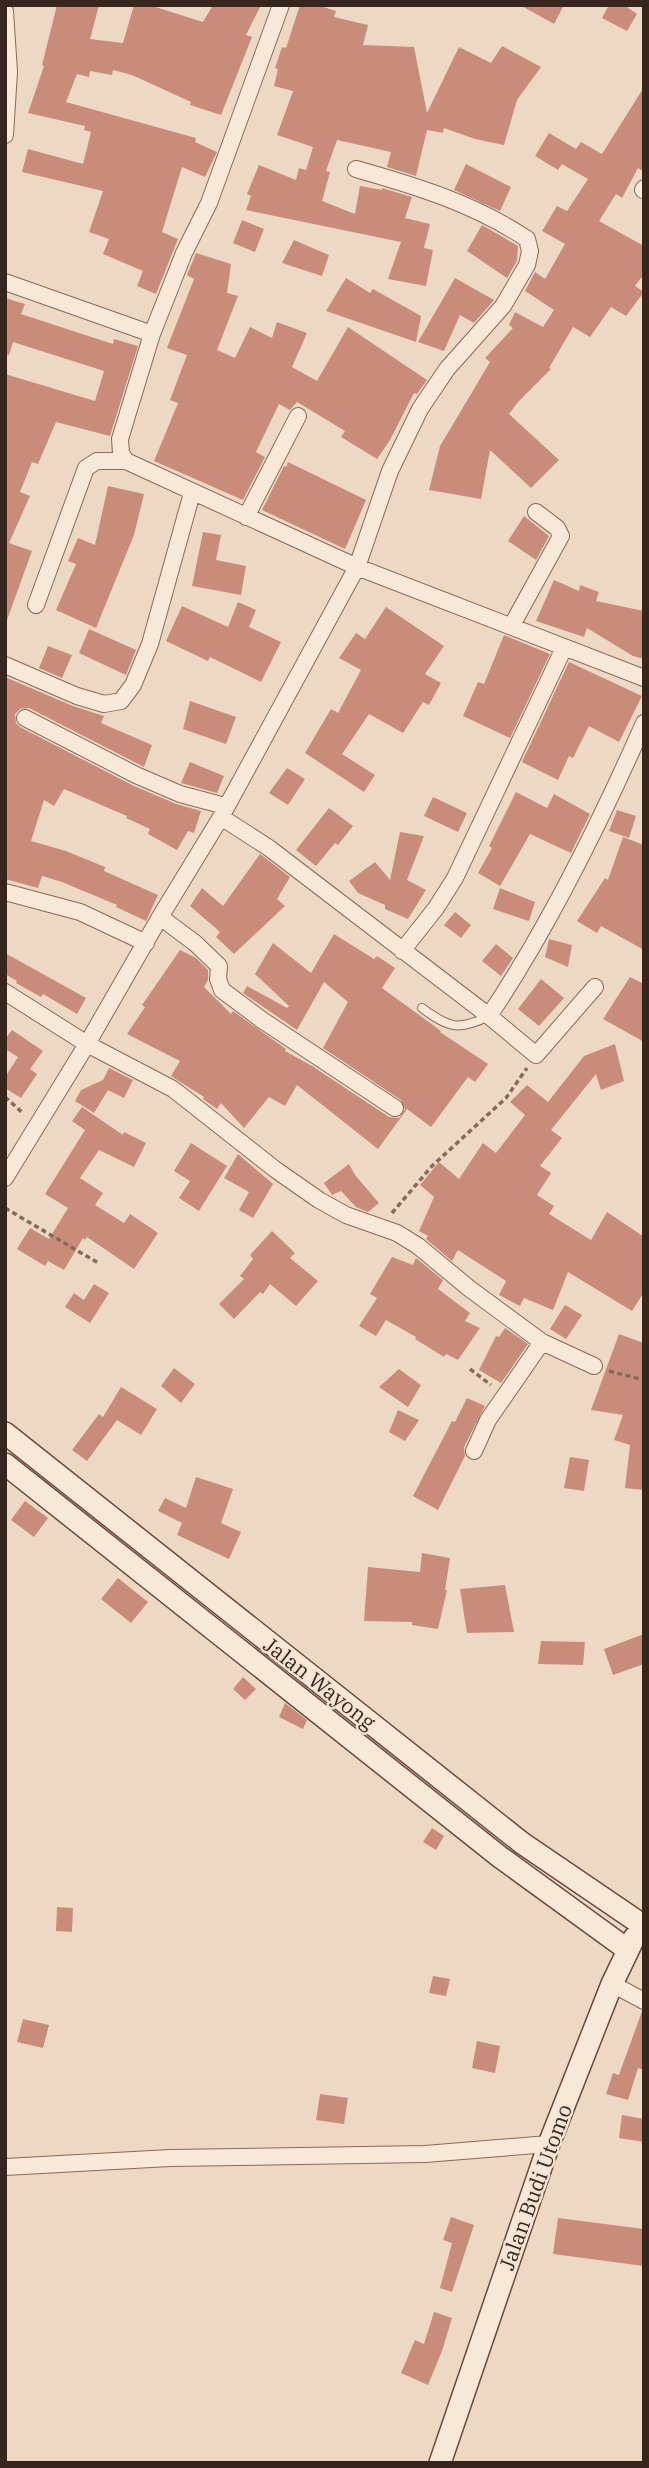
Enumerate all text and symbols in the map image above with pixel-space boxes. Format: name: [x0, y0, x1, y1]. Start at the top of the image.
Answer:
street label: Jalan Wayong: [258, 1630, 382, 1736]
street label: Jalan Budi Utomo: [492, 2100, 578, 2274]

